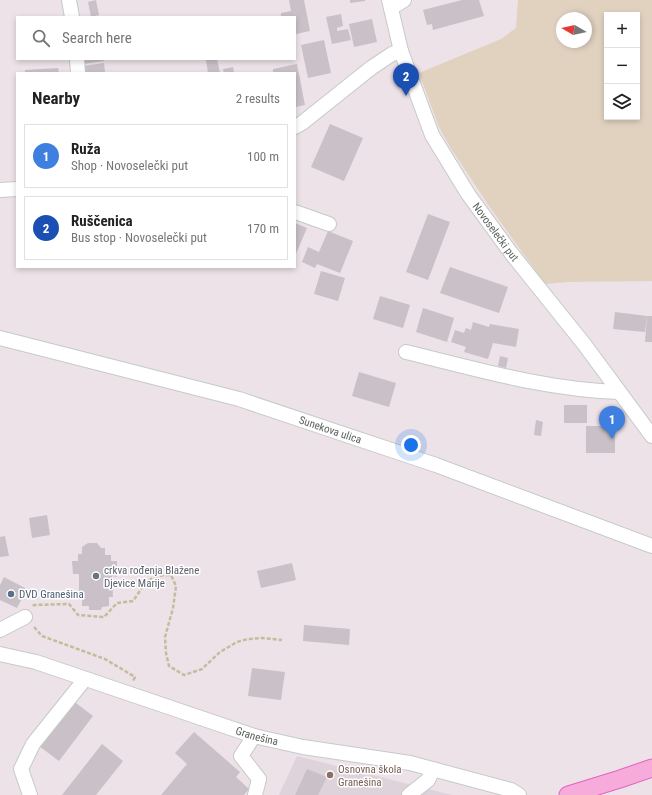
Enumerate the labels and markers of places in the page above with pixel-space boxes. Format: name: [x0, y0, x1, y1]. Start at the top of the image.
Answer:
pin: 2: [393, 63, 419, 96]
pin: 1: [599, 406, 625, 439]
place label: crkva rođenja Blažene Djevice Marije: [104, 564, 199, 590]
marker: crkva rođenja Blažene Djevice Marije: [91, 571, 101, 581]
place label: DVD Granešina: [19, 588, 84, 601]
marker: DVD Granešina: [6, 589, 16, 599]
place label: Osnovna škola Granešina: [338, 763, 402, 789]
marker: Osnovna škola Granešina: [325, 770, 335, 780]

